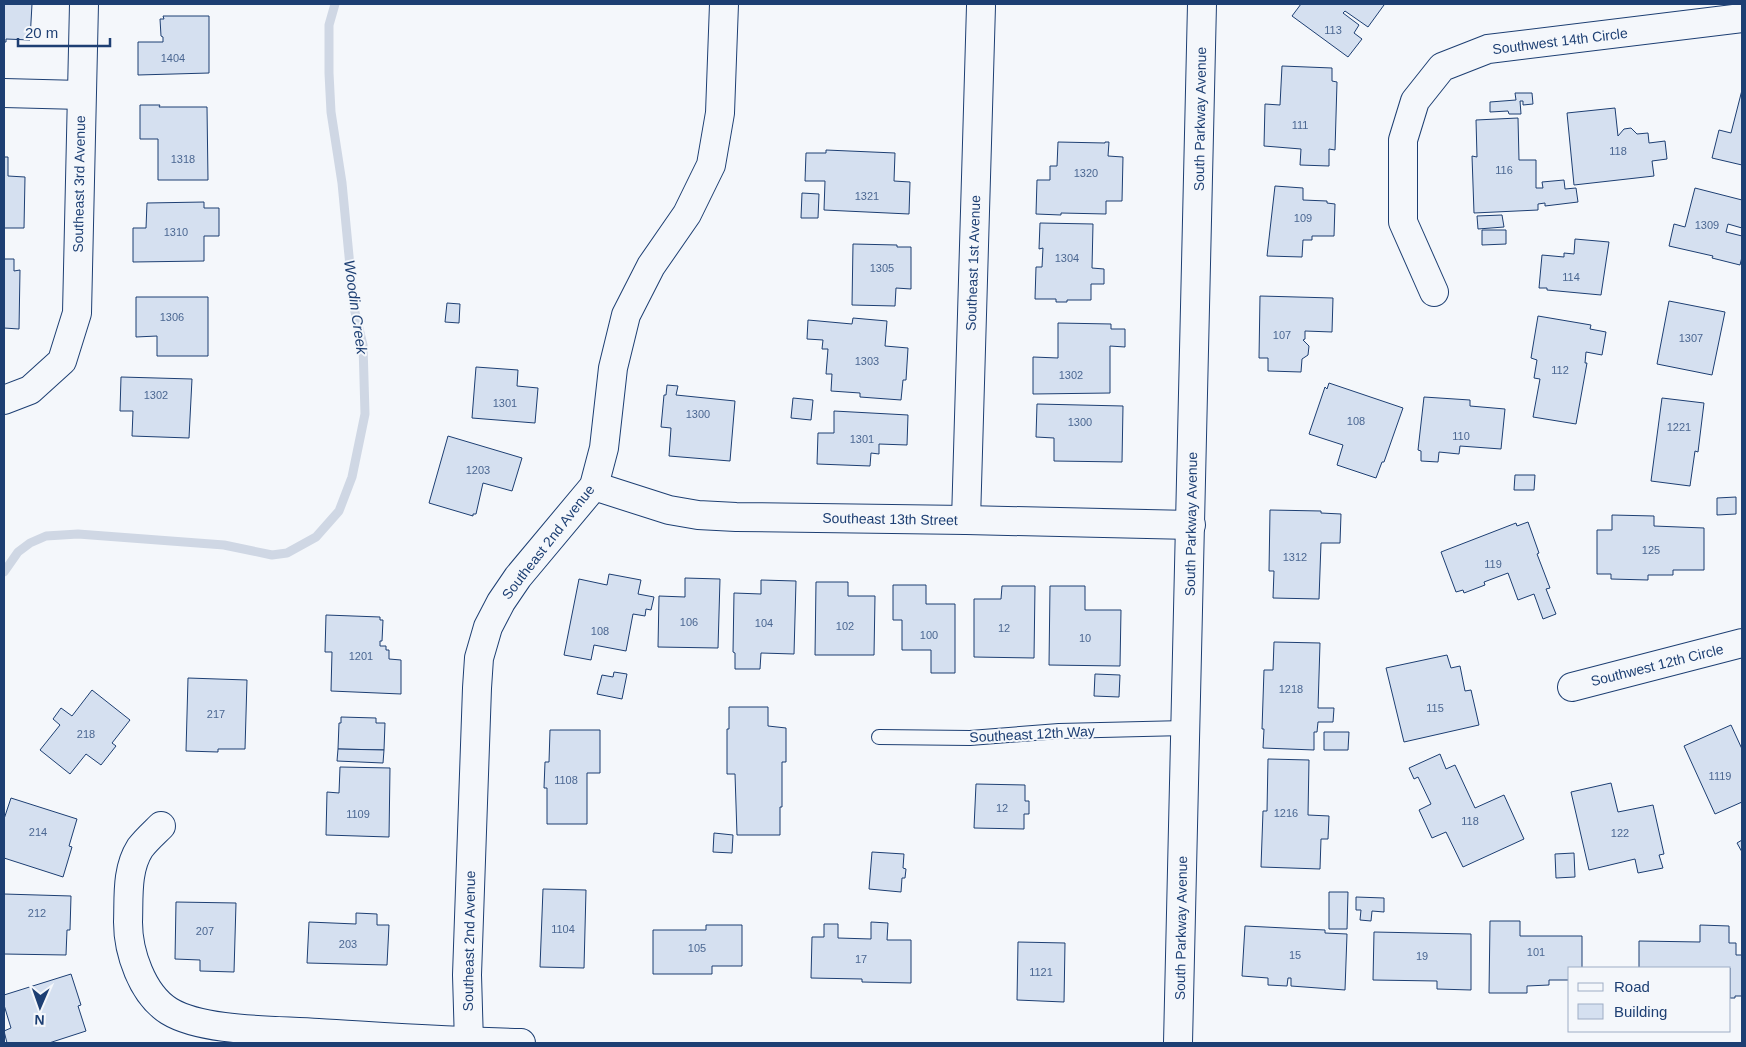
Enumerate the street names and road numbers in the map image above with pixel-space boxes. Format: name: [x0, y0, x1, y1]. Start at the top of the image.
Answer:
street label: Southwest 14th Circle: [1491, 25, 1629, 57]
street label: South Parkway Avenue: [1191, 46, 1209, 191]
street label: Southeast 3rd Avenue: [70, 115, 88, 253]
street label: Southeast 1st Avenue: [963, 195, 983, 331]
street label: South Parkway Avenue: [1182, 451, 1200, 596]
street label: Southeast 2nd Avenue: [498, 481, 598, 602]
street label: Southeast 13th Street: [822, 510, 958, 528]
street label: Southwest 12th Circle: [1589, 641, 1725, 689]
street label: Southeast 12th Way: [969, 723, 1095, 745]
street label: South Parkway Avenue: [1172, 855, 1190, 1000]
street label: Southeast 2nd Avenue: [460, 870, 478, 1011]

